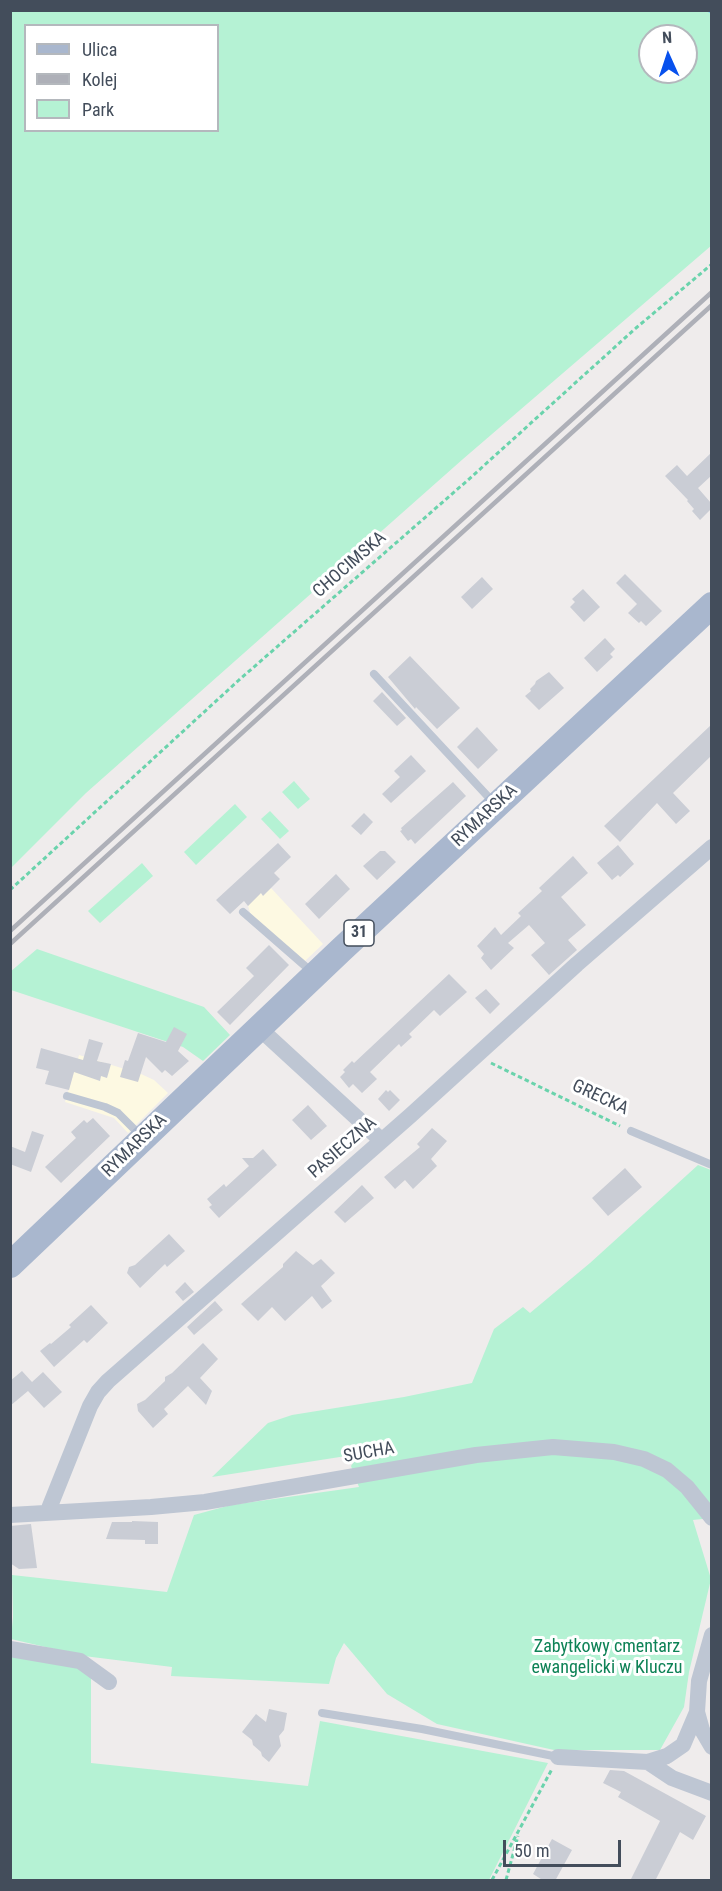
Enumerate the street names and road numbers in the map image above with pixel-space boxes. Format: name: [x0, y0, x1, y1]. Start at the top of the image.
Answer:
street label: CHOCIMSKA: [309, 527, 391, 603]
street label: RYMARSKA: [448, 780, 522, 852]
road number: 31: [344, 920, 374, 946]
street label: GRECKA: [568, 1076, 632, 1120]
street label: RYMARSKA: [98, 1110, 172, 1182]
street label: PASIECZNA: [305, 1113, 381, 1183]
street label: SUCHA: [342, 1438, 396, 1468]

